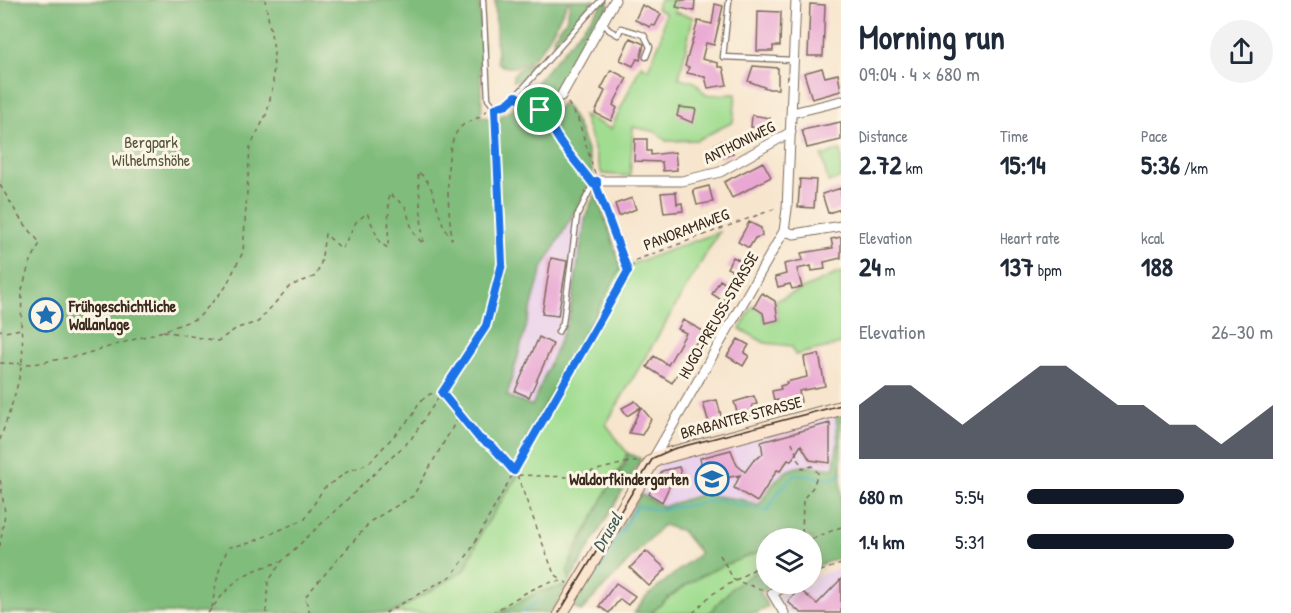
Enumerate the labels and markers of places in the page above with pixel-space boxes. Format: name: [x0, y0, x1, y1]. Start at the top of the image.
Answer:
pin: [514, 84, 565, 135]
place label: Frühgeschichtliche Wallanlage: [68, 295, 177, 336]
place icon: Frühgeschichtliche Wallanlage: [28, 297, 64, 333]
school or university icon: Waldorfkindergarten: [694, 461, 730, 497]
place label: Waldorfkindergarten: [569, 468, 689, 491]

